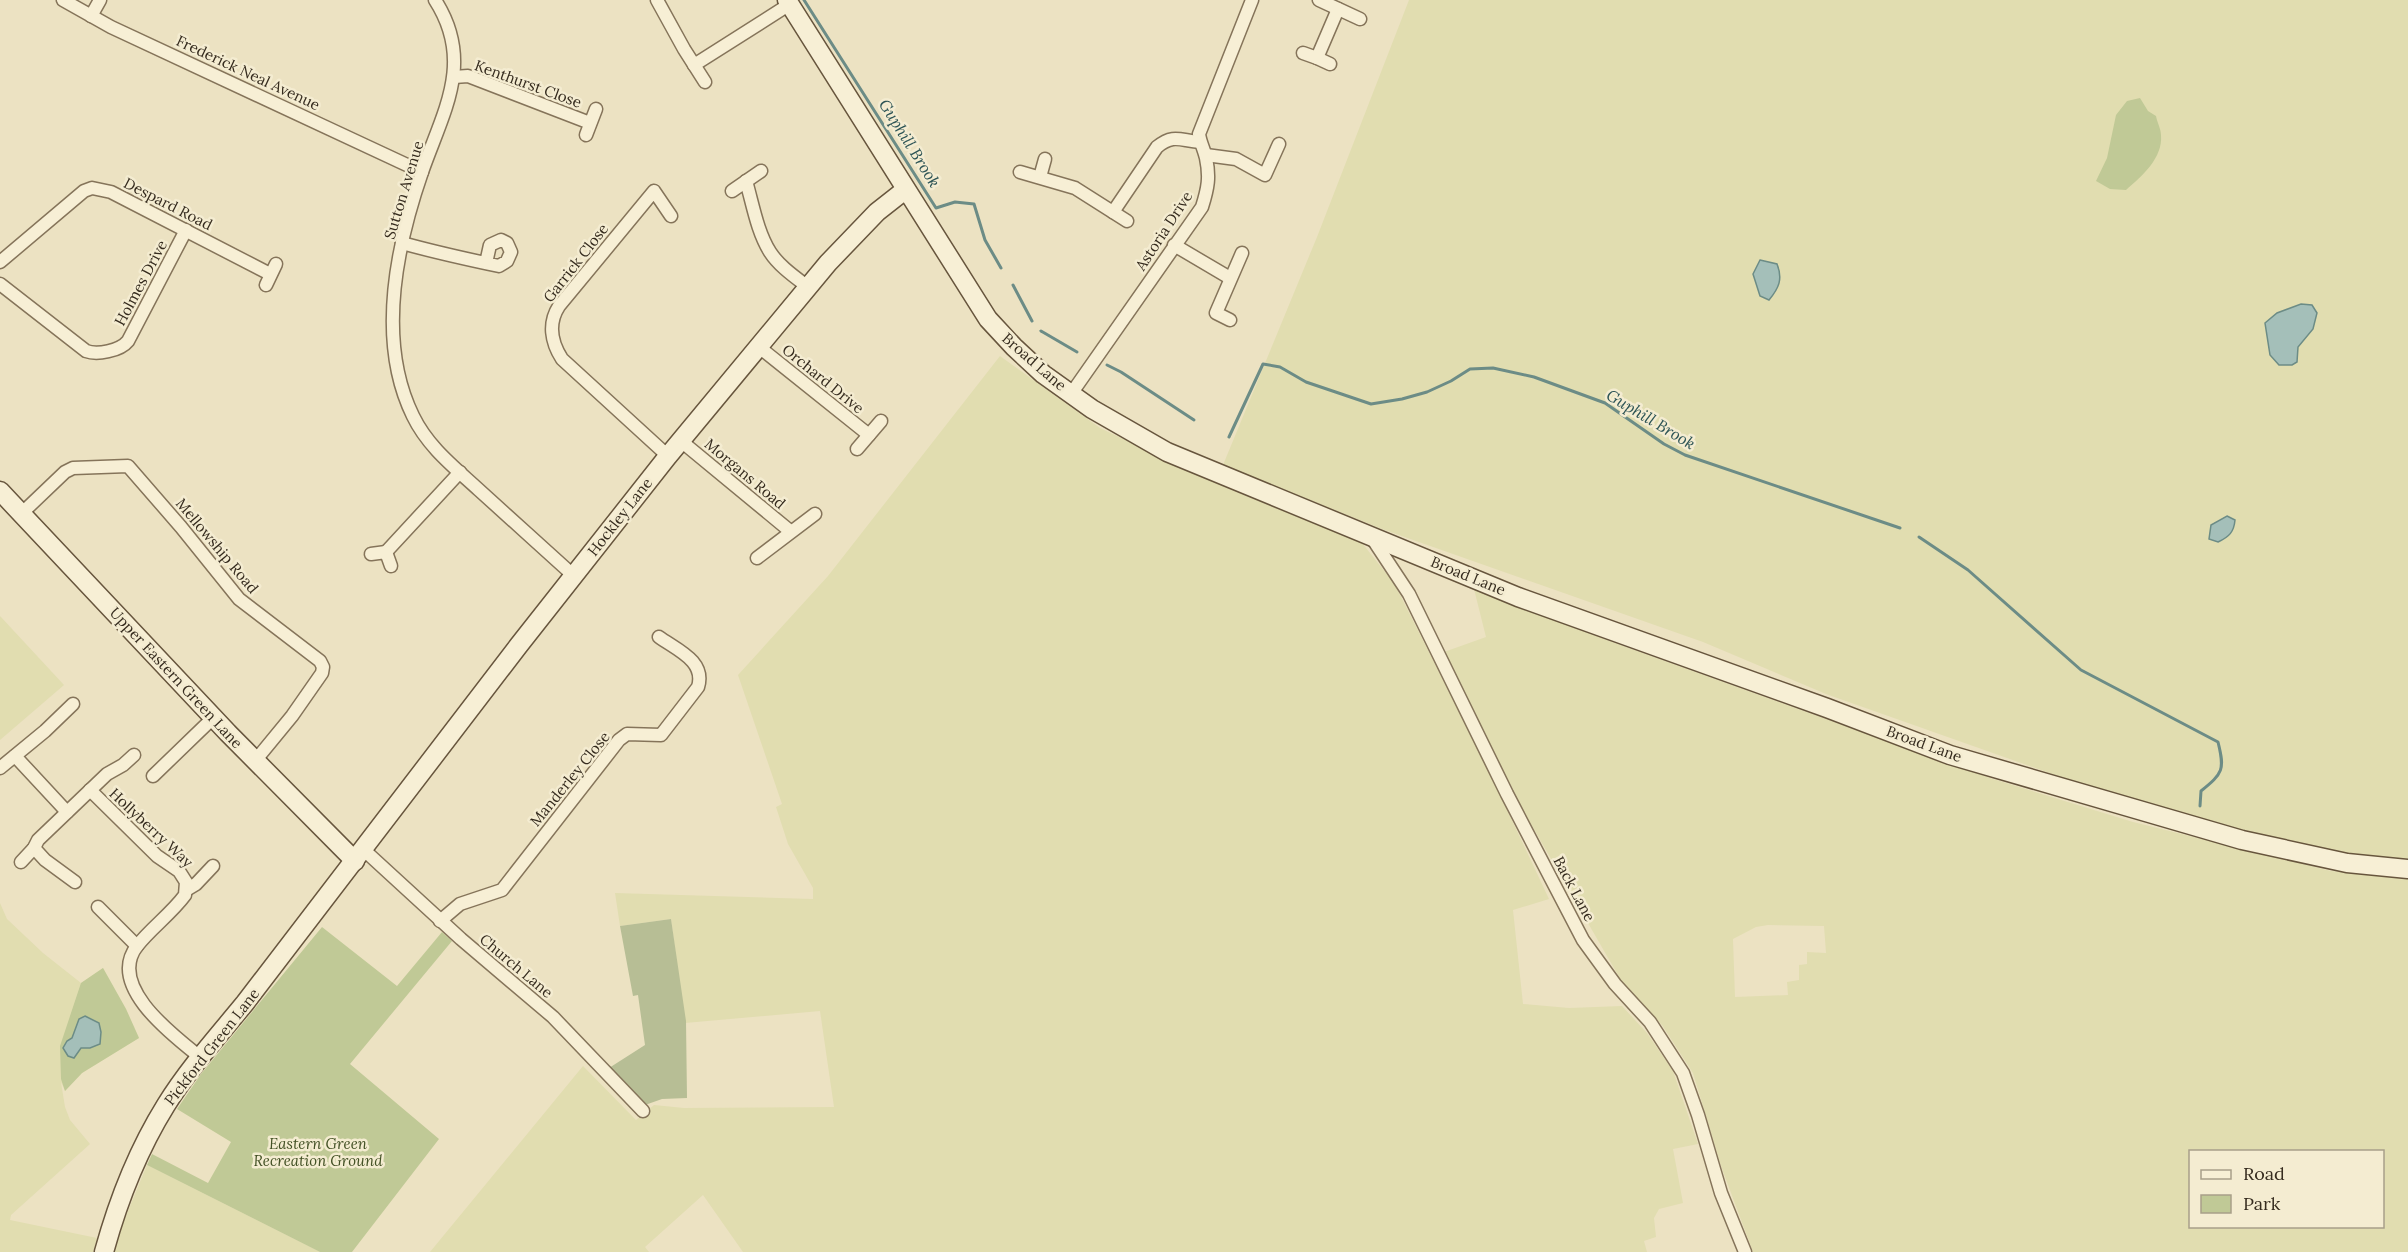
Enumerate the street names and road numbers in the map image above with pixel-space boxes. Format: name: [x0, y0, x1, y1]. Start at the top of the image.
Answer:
street label: Frederick Neal Avenue: [173, 31, 323, 114]
street label: Kenthurst Close: [472, 55, 584, 112]
street label: Sutton Avenue: [380, 138, 427, 241]
street label: Despard Road: [121, 173, 216, 234]
street label: Astoria Drive: [1130, 187, 1196, 275]
street label: Garrick Close: [539, 220, 612, 306]
street label: Holmes Drive: [110, 237, 171, 329]
street label: Broad Lane: [998, 329, 1070, 395]
street label: Orchard Drive: [779, 340, 868, 417]
street label: Morgans Road: [701, 434, 790, 513]
street label: Hockley Lane: [583, 474, 656, 560]
street label: Mellowship Road: [172, 494, 263, 597]
street label: Broad Lane: [1428, 552, 1508, 599]
street label: Upper Eastern Green Lane: [106, 603, 247, 752]
street label: Broad Lane: [1884, 721, 1965, 766]
street label: Manderley Close: [526, 727, 614, 830]
street label: Hollyberry Way: [105, 784, 197, 871]
street label: Back Lane: [1549, 853, 1600, 925]
street label: Church Lane: [476, 930, 557, 1002]
street label: Pickford Green Lane: [160, 984, 263, 1109]

